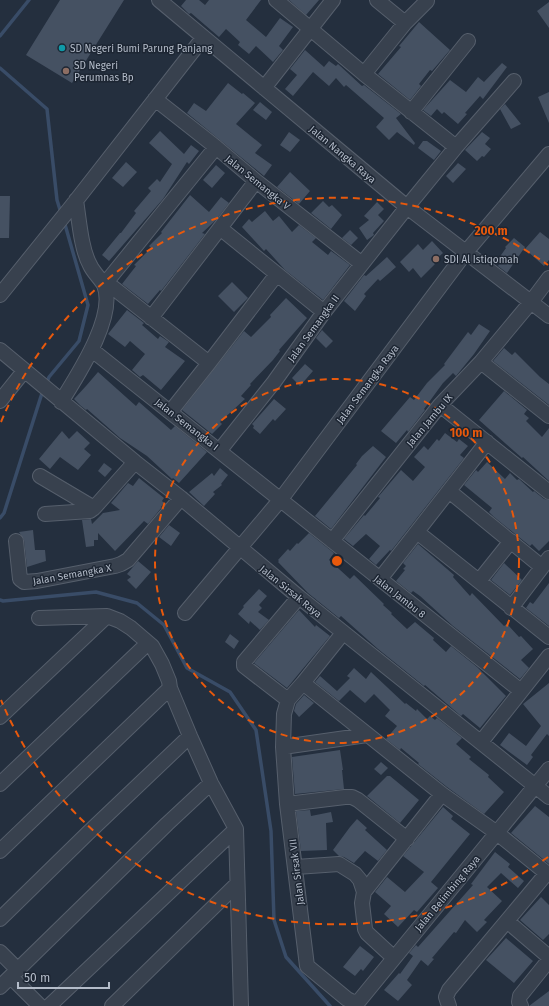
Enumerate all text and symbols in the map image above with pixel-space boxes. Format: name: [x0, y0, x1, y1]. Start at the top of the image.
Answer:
marker: SD Negeri Bumi Parung Panjang: [57, 43, 67, 53]
place label: SD Negeri Bumi Parung Panjang: [70, 43, 213, 55]
place label: SD Negeri Perumnas Bp: [74, 60, 134, 84]
marker: SD Negeri Perumnas Bp: [61, 66, 71, 76]
street label: Jalan Nangka Raya: [307, 123, 378, 186]
street label: Jalan Semangka V: [223, 153, 292, 213]
text: 200 m: [474, 224, 508, 238]
marker: SDI Al Istiqomah: [431, 254, 441, 264]
place label: SDI Al Istiqomah: [444, 254, 519, 266]
street label: Jalan Semangka II: [285, 293, 342, 365]
street label: Jalan Semangka Raya: [334, 343, 401, 426]
street label: Jalan Jambu IX: [404, 391, 456, 449]
street label: Jalan Semangka I: [152, 396, 220, 453]
text: 100 m: [450, 426, 482, 440]
centre of rings: [330, 554, 344, 568]
street label: Jalan Semangka X: [32, 562, 113, 588]
street label: Jalan Sirsak Raya: [257, 563, 324, 620]
street label: Jalan Jambu 8: [371, 573, 428, 621]
street label: Jalan Sirsak VII: [287, 838, 307, 906]
street label: Jalan Belimbing Raya: [413, 853, 483, 934]
scale bar: [18, 964, 109, 990]
text: 50 m: [24, 971, 50, 985]

